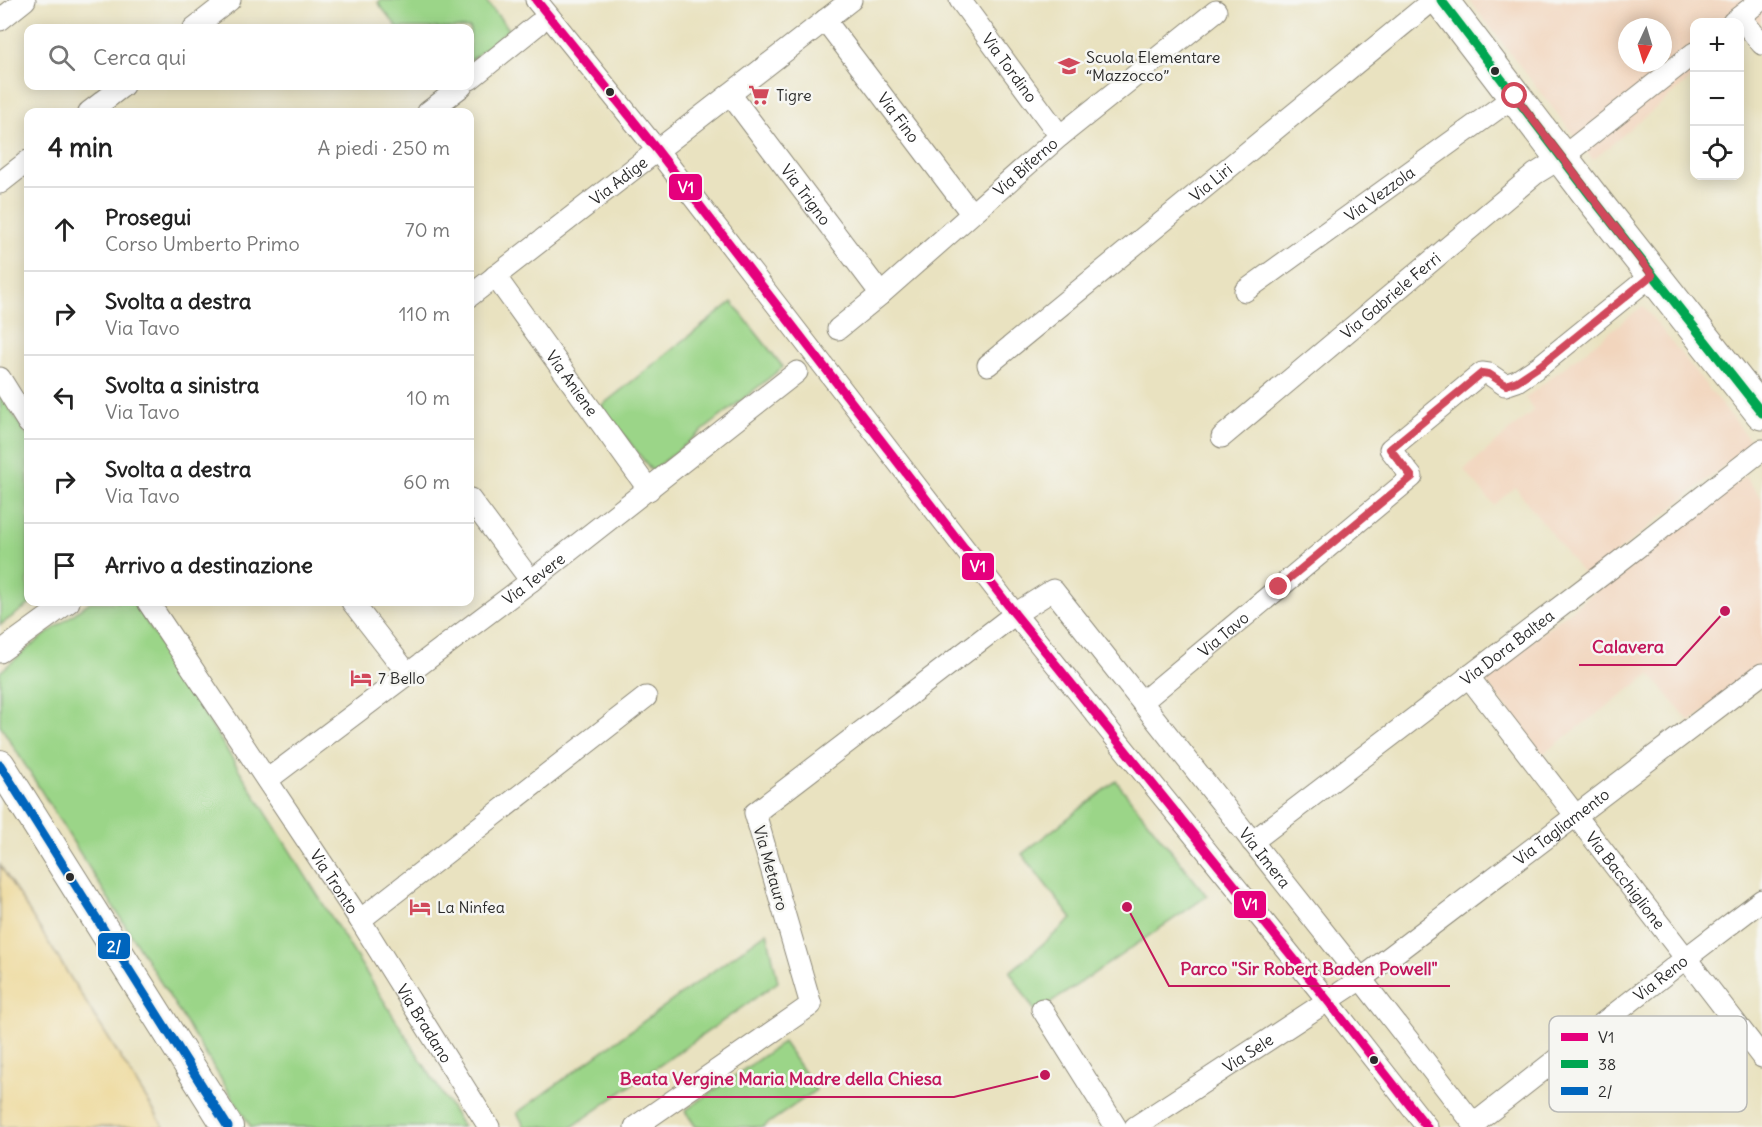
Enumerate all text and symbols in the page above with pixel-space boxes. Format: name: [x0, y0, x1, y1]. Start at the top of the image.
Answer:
north arrow: [1618, 18, 1672, 72]
map controls: [1690, 18, 1744, 180]
button: +: [1690, 18, 1744, 72]
search box: [24, 24, 474, 90]
street label: Via Tordino: [978, 29, 1042, 106]
icon: search: [45, 41, 78, 74]
text: Cerca qui: [93, 43, 186, 71]
place label: Scuola Elementare “Mazzocco”: [1086, 47, 1220, 85]
school or university icon: Scuola Elementare “Mazzocco”: [1057, 54, 1081, 78]
unlabelled marker: [1489, 65, 1501, 77]
button: −: [1690, 72, 1744, 126]
route start: [1501, 82, 1527, 108]
supermarket icon: Tigre: [747, 83, 771, 107]
place label: Tigre: [776, 85, 812, 105]
unlabelled marker: [604, 86, 616, 98]
street label: Via Fino: [873, 88, 924, 146]
button: locate: [1690, 126, 1744, 180]
text: 4 min: [48, 131, 113, 164]
street label: Via Biferno: [989, 133, 1062, 200]
text: A piedi · 250 m: [318, 135, 450, 160]
street label: Via Adige: [586, 152, 651, 209]
street label: Via Liri: [1185, 159, 1236, 206]
street label: Via Trigno: [776, 160, 835, 229]
street label: Via Vezzola: [1341, 162, 1418, 226]
line badge: V1: [668, 173, 703, 201]
text: V1: [678, 177, 694, 197]
text: Prosegui: [105, 203, 191, 231]
icon: ahead: [48, 213, 81, 246]
text: 70 m: [405, 217, 450, 242]
text: Corso Umberto Primo: [105, 231, 300, 256]
street label: Via Gabriele Ferri: [1336, 248, 1444, 343]
text: Svolta a destra: [105, 287, 251, 315]
icon: right: [48, 297, 81, 330]
text: 110 m: [399, 301, 450, 326]
text: Via Tavo: [105, 315, 180, 340]
street label: Via Aniene: [542, 346, 602, 420]
text: Svolta a sinistra: [105, 371, 259, 399]
icon: left: [48, 381, 81, 414]
text: 10 m: [407, 385, 450, 410]
text: Via Tavo: [105, 399, 180, 424]
text: Svolta a destra: [105, 455, 251, 483]
icon: right: [48, 465, 81, 498]
text: 60 m: [403, 469, 450, 494]
text: Via Tavo: [105, 483, 180, 508]
street label: Via Tevere: [498, 548, 569, 609]
icon: arrive: [48, 549, 81, 582]
text: Arrivo a destinazione: [105, 551, 313, 579]
line badge: V1: [961, 552, 995, 581]
text: V1: [970, 556, 986, 576]
route end: [1265, 573, 1291, 599]
street label: Via Dora Baltea: [1456, 605, 1558, 689]
street label: Via Tavo: [1194, 607, 1253, 661]
callout: Calavera: [1579, 629, 1676, 665]
text: Calavera: [1592, 635, 1664, 658]
hotel icon: 7 Bello: [349, 666, 373, 690]
place label: 7 Bello: [378, 668, 425, 688]
street label: Via Tagliamento: [1510, 784, 1613, 869]
street label: Via Metauro: [749, 823, 793, 913]
street label: Via Imera: [1235, 823, 1295, 892]
street label: Via Bacchiglione: [1582, 827, 1670, 933]
street label: Via Tronto: [306, 846, 363, 917]
unlabelled marker: [64, 871, 76, 883]
line badge: V1: [1233, 890, 1267, 919]
text: V1: [1242, 894, 1258, 914]
hotel icon: La Ninfea: [408, 895, 432, 919]
place label: La Ninfea: [437, 897, 505, 917]
line badge: 2/: [97, 932, 131, 960]
text: 2/: [107, 936, 121, 956]
callout: Parco "Sir Robert Baden Powell": [1169, 950, 1450, 986]
street label: Via Reno: [1630, 951, 1692, 1005]
text: Parco "Sir Robert Baden Powell": [1180, 957, 1438, 980]
street label: Via Bradano: [392, 980, 457, 1067]
legend: [1549, 1016, 1747, 1112]
text: V1: [1598, 1027, 1614, 1047]
street label: Via Sele: [1219, 1029, 1277, 1077]
unlabelled marker: [1368, 1054, 1380, 1066]
text: 38: [1598, 1054, 1616, 1074]
callout: Beata Vergine Maria Madre della Chiesa: [607, 1061, 954, 1097]
text: Beata Vergine Maria Madre della Chiesa: [620, 1067, 942, 1090]
text: 2/: [1598, 1081, 1613, 1101]

